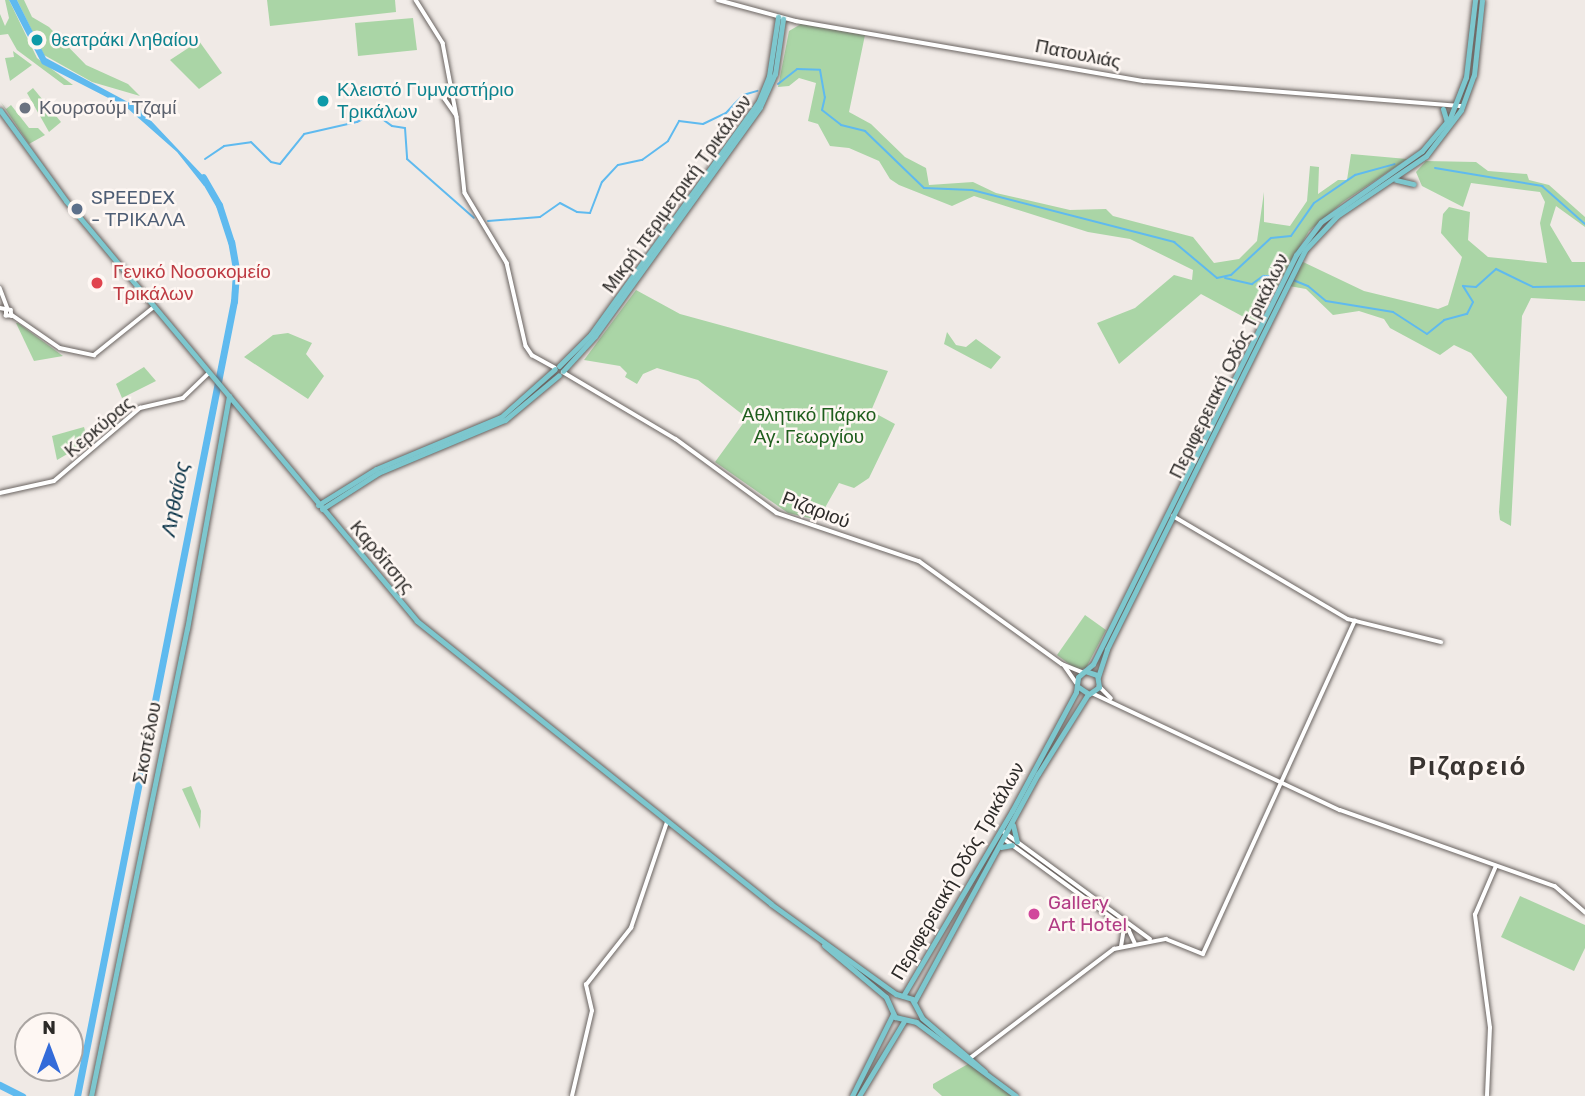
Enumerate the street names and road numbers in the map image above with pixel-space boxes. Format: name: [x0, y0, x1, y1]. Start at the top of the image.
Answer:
street label: Πατουλιάς: [1033, 35, 1123, 73]
street label: Μικρή περιμετρική Τρικάλων: [597, 91, 757, 297]
street label: Περιφερειακή Οδός Τρικάλων: [1165, 250, 1293, 482]
street label: Κερκύρας: [60, 392, 138, 462]
street label: Ριζαριού: [779, 487, 853, 533]
street label: Καρδίτσης: [345, 516, 419, 598]
street label: Σκοπέλου: [128, 700, 166, 786]
street label: Περιφερειακή Οδός Τρικάλων: [886, 758, 1030, 984]

